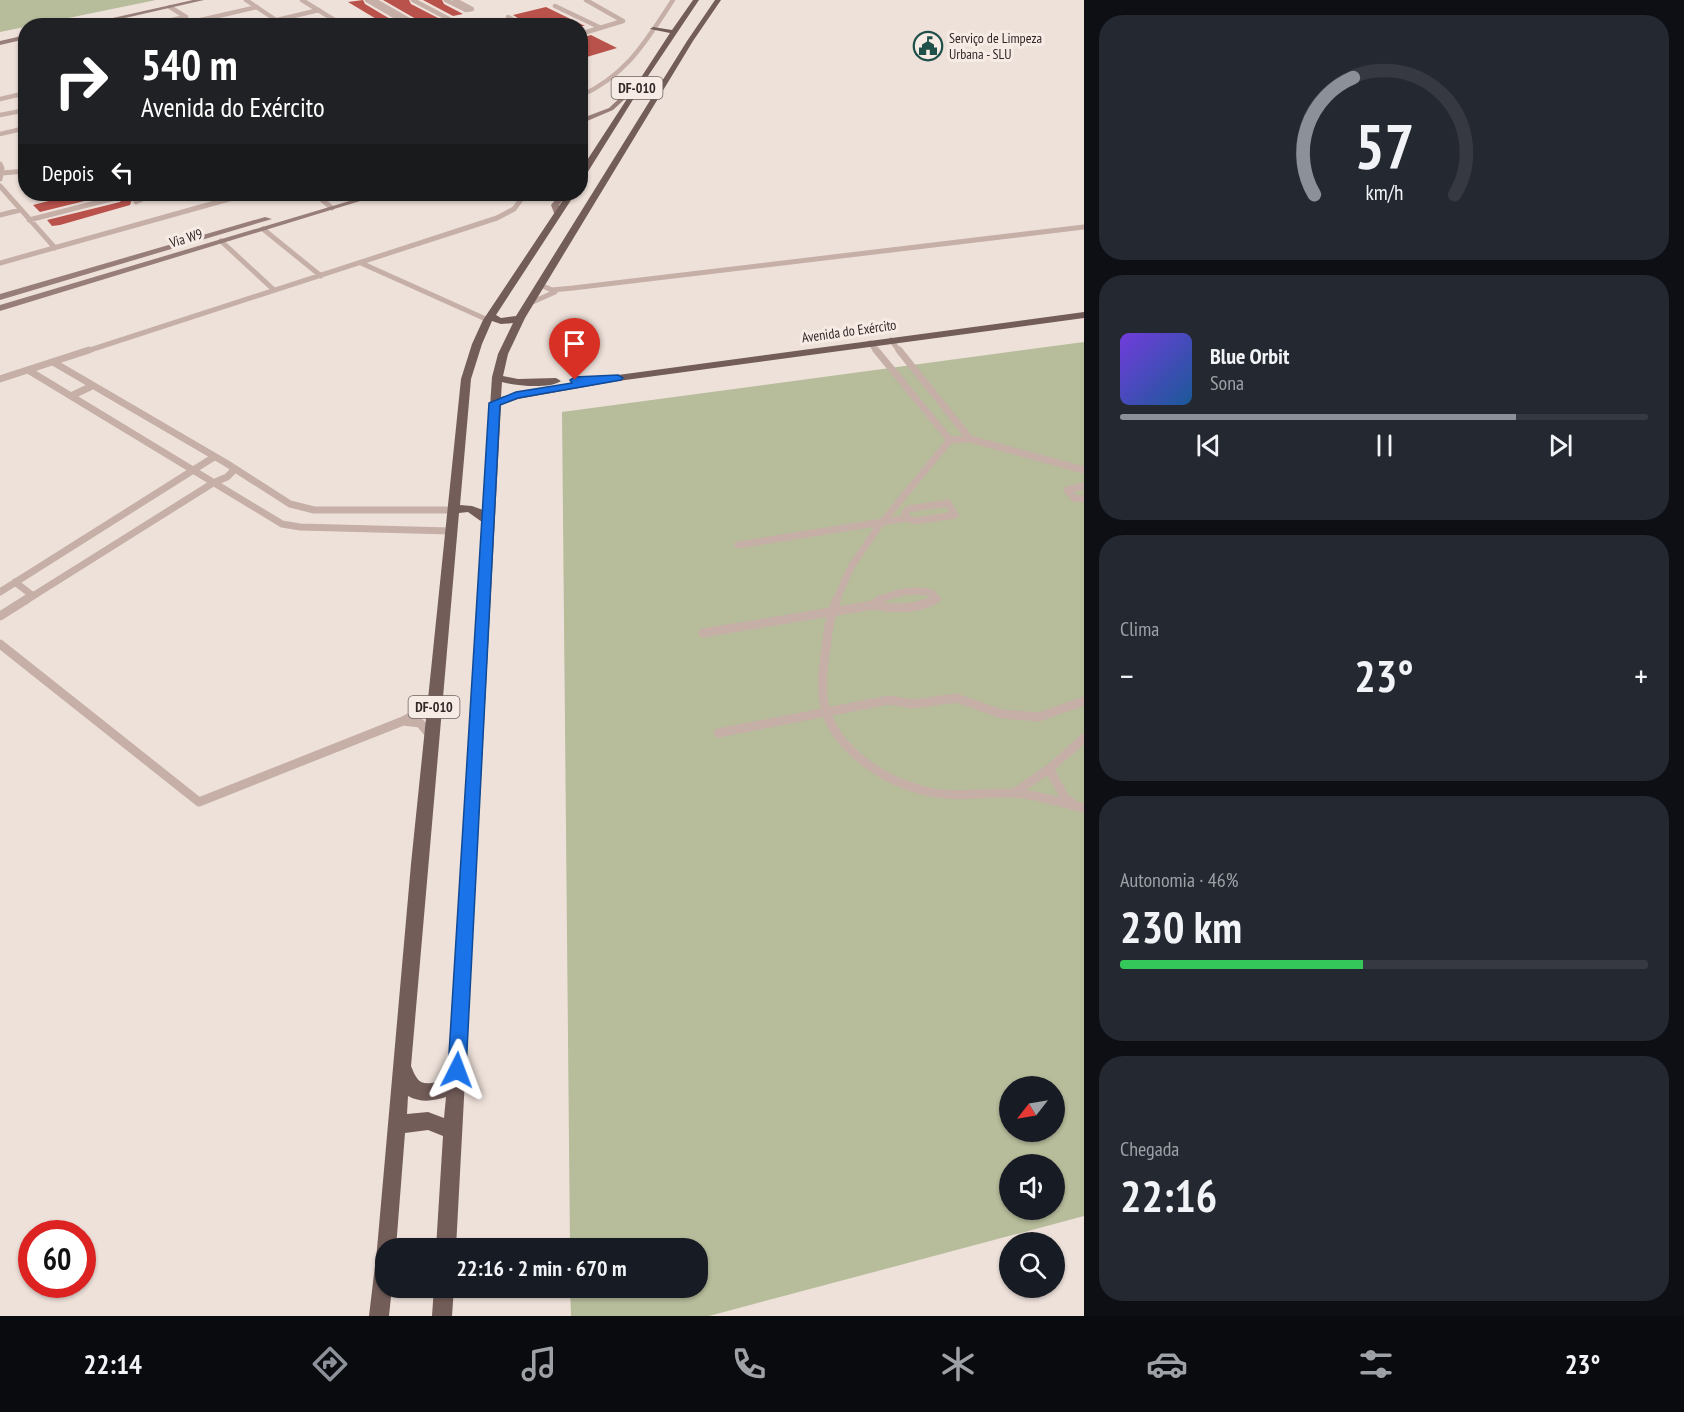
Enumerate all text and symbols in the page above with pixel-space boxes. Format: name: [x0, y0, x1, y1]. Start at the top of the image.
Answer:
place label: Serviço de Limpeza Urbana - SLU: [949, 29, 1042, 63]
public building icon: Serviço de Limpeza Urbana - SLU: [912, 30, 944, 62]
text: 540 m: [141, 37, 238, 92]
icon: right: [42, 42, 120, 120]
road number: DF-010: [612, 77, 662, 99]
text: Avenida do Exército: [141, 90, 325, 124]
text: 57: [1354, 105, 1414, 186]
icon: left: [106, 156, 139, 189]
text: Depois: [42, 159, 94, 187]
text: km/h: [1365, 178, 1403, 206]
street label: Via W9: [166, 224, 205, 252]
street label: Avenida do Exército: [801, 315, 897, 347]
pin: [549, 318, 600, 380]
icon: arrive: [558, 327, 591, 360]
text: Blue Orbit: [1210, 342, 1289, 370]
text: Sona: [1210, 370, 1244, 396]
icon: previous: [1192, 429, 1225, 462]
icon: pause: [1368, 429, 1401, 462]
icon: next: [1544, 429, 1577, 462]
text: Clima: [1120, 616, 1159, 642]
text: 23°: [1354, 646, 1414, 704]
text: −: [1120, 654, 1134, 697]
text: +: [1634, 654, 1648, 697]
road number: DF-010: [408, 696, 460, 718]
text: Autonomia · 46%: [1120, 867, 1238, 893]
text: 230 km: [1120, 897, 1242, 955]
position arrow: [425, 1038, 489, 1102]
north arrow: [999, 1076, 1065, 1142]
map controls: [999, 1076, 1065, 1298]
text: Chegada: [1120, 1136, 1179, 1162]
button: sound: [999, 1154, 1065, 1220]
text: 22:16: [1120, 1166, 1217, 1224]
speed limit sign: 60: [18, 1220, 96, 1298]
button: search: [999, 1232, 1065, 1298]
text: 22:16 · 2 min · 670 m: [456, 1254, 627, 1282]
icon: directions: [309, 1343, 351, 1385]
icon: music: [518, 1343, 560, 1385]
icon: phone: [728, 1343, 770, 1385]
icon: climate: [937, 1343, 979, 1385]
icon: car: [1146, 1343, 1188, 1385]
icon: filters: [1355, 1343, 1397, 1385]
text: 22:14: [84, 1347, 142, 1381]
text: 23°: [1565, 1347, 1600, 1381]

